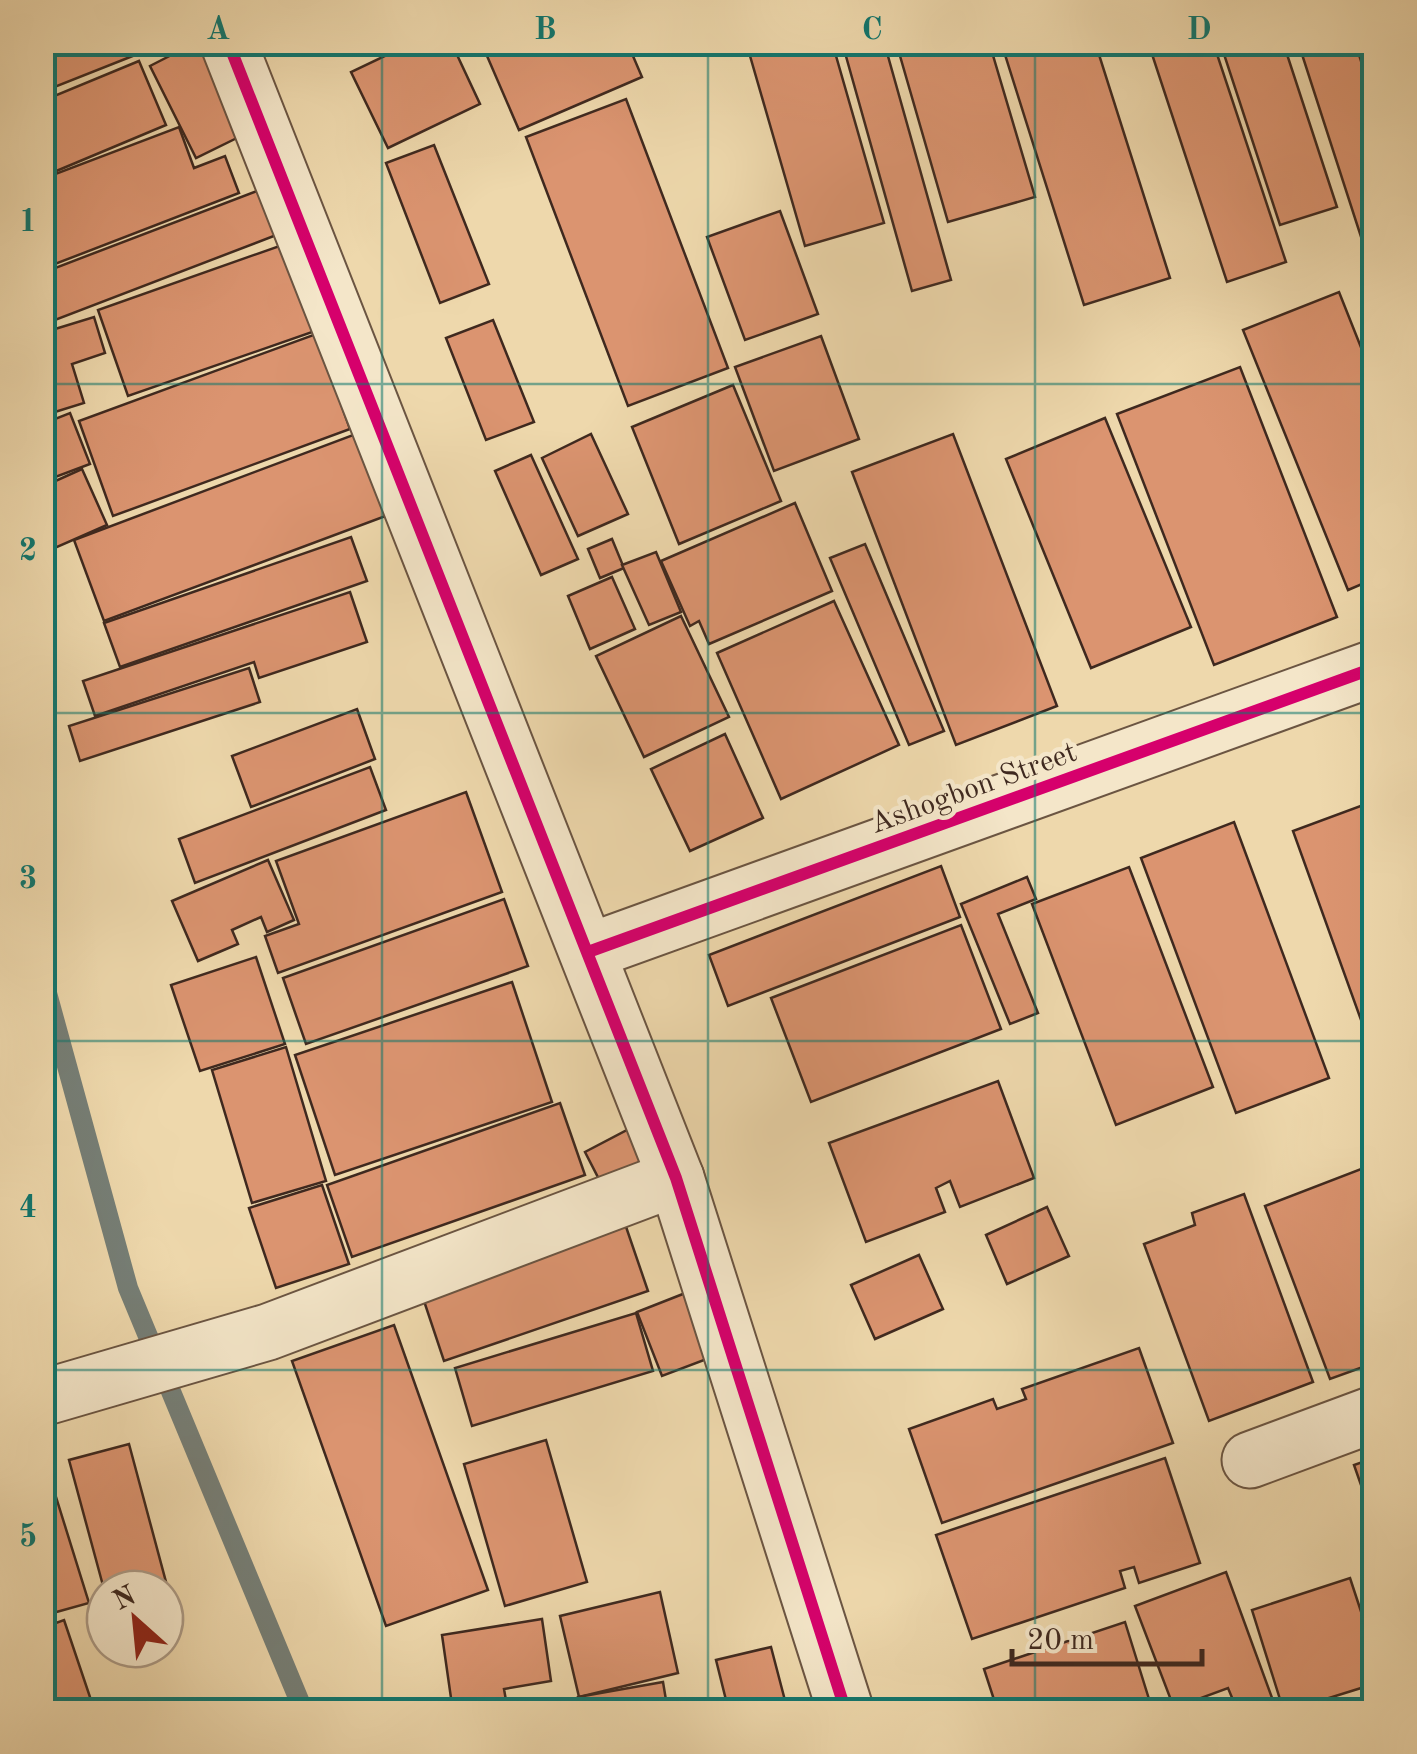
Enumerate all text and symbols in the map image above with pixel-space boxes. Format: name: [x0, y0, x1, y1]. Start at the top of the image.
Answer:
text: A: [206, 15, 230, 47]
text: B: [534, 15, 556, 47]
text: C: [861, 15, 883, 47]
text: D: [1186, 15, 1212, 47]
text: 1: [19, 207, 37, 239]
text: 2: [19, 536, 37, 568]
street label: Ashogbon Street: [866, 738, 1081, 840]
text: 3: [19, 864, 37, 896]
text: 4: [19, 1193, 37, 1225]
text: 5: [19, 1522, 37, 1554]
north arrow: [85, 1569, 185, 1669]
text: N: [109, 1582, 141, 1617]
scale bar: [1012, 1604, 1202, 1666]
text: 20 m: [1027, 1626, 1094, 1656]

